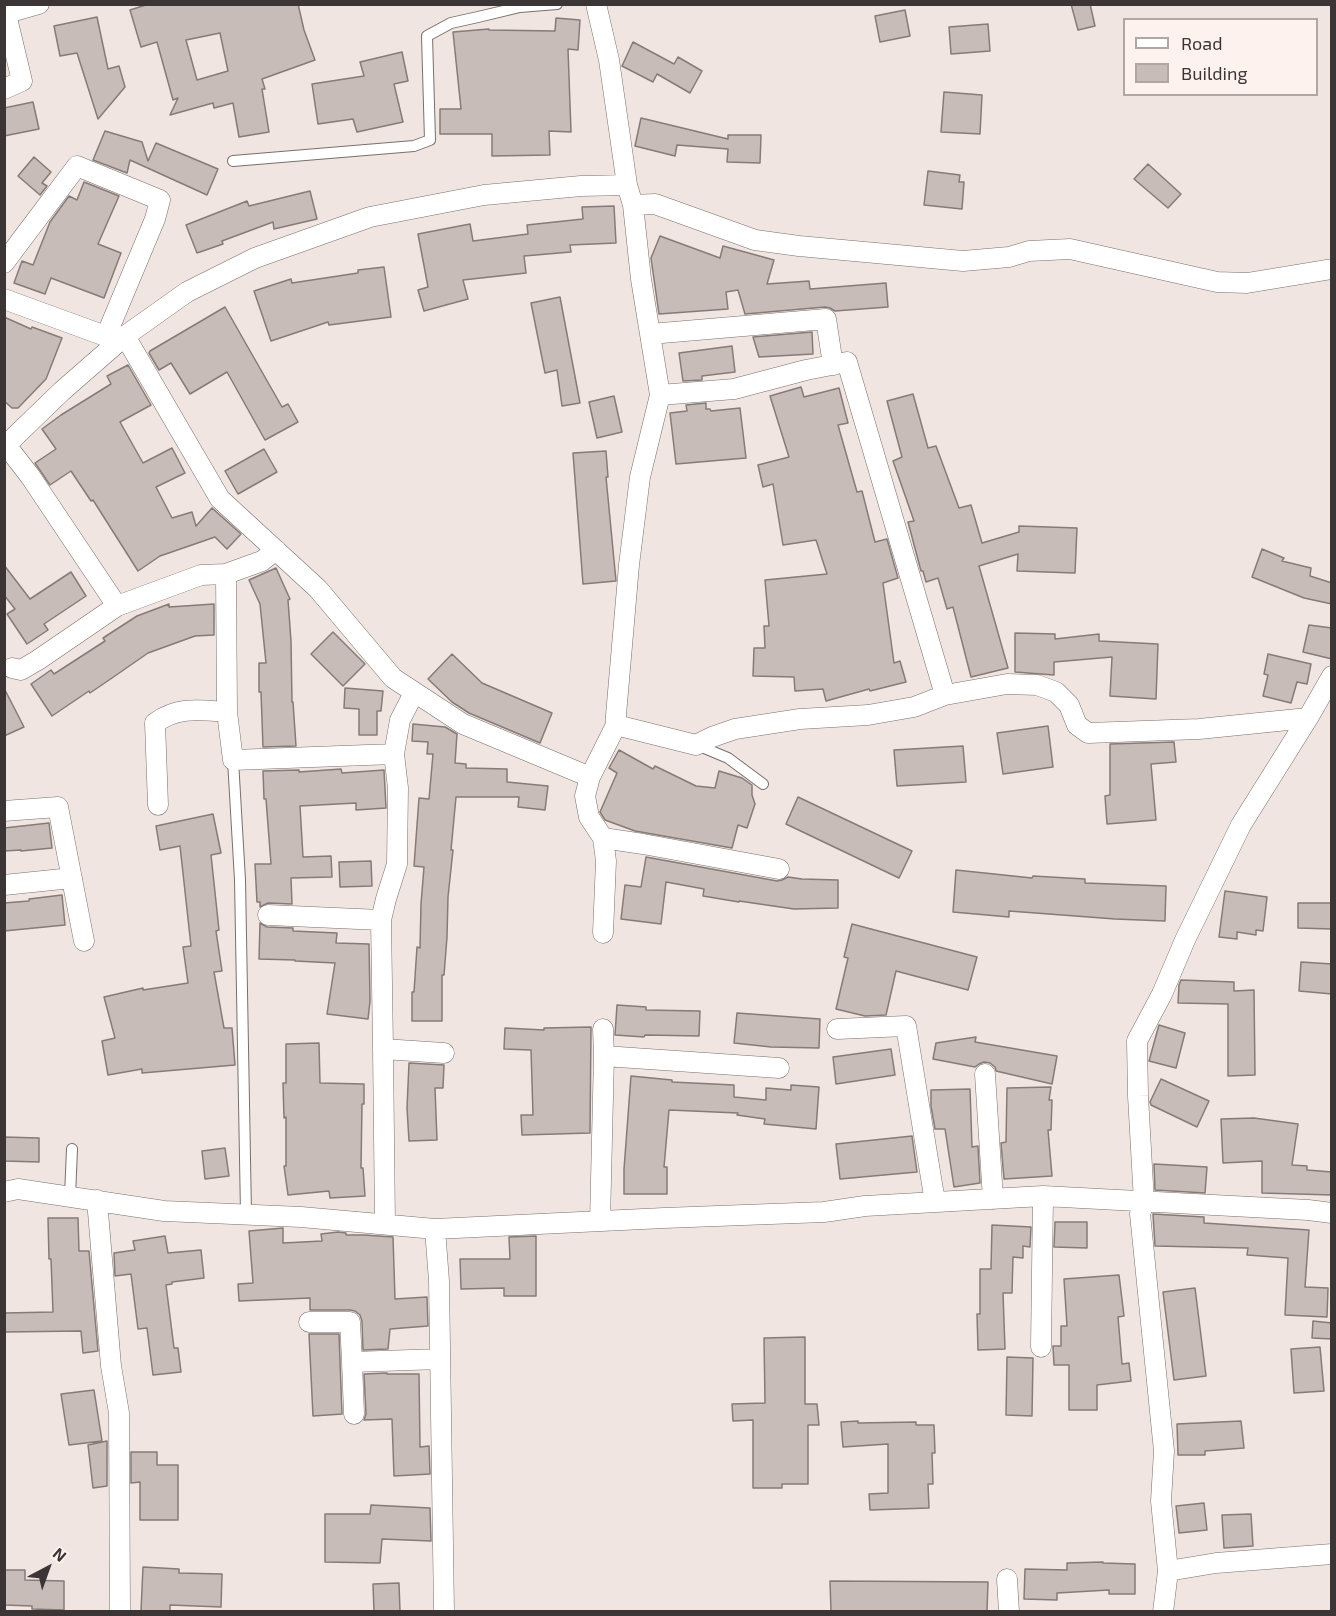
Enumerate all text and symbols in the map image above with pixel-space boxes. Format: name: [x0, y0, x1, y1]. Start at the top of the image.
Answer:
legend: [1123, 18, 1318, 96]
text: Road: [1181, 32, 1222, 54]
text: Building: [1181, 62, 1248, 84]
north arrow: [18, 1538, 78, 1598]
text: N: [50, 1543, 71, 1565]

